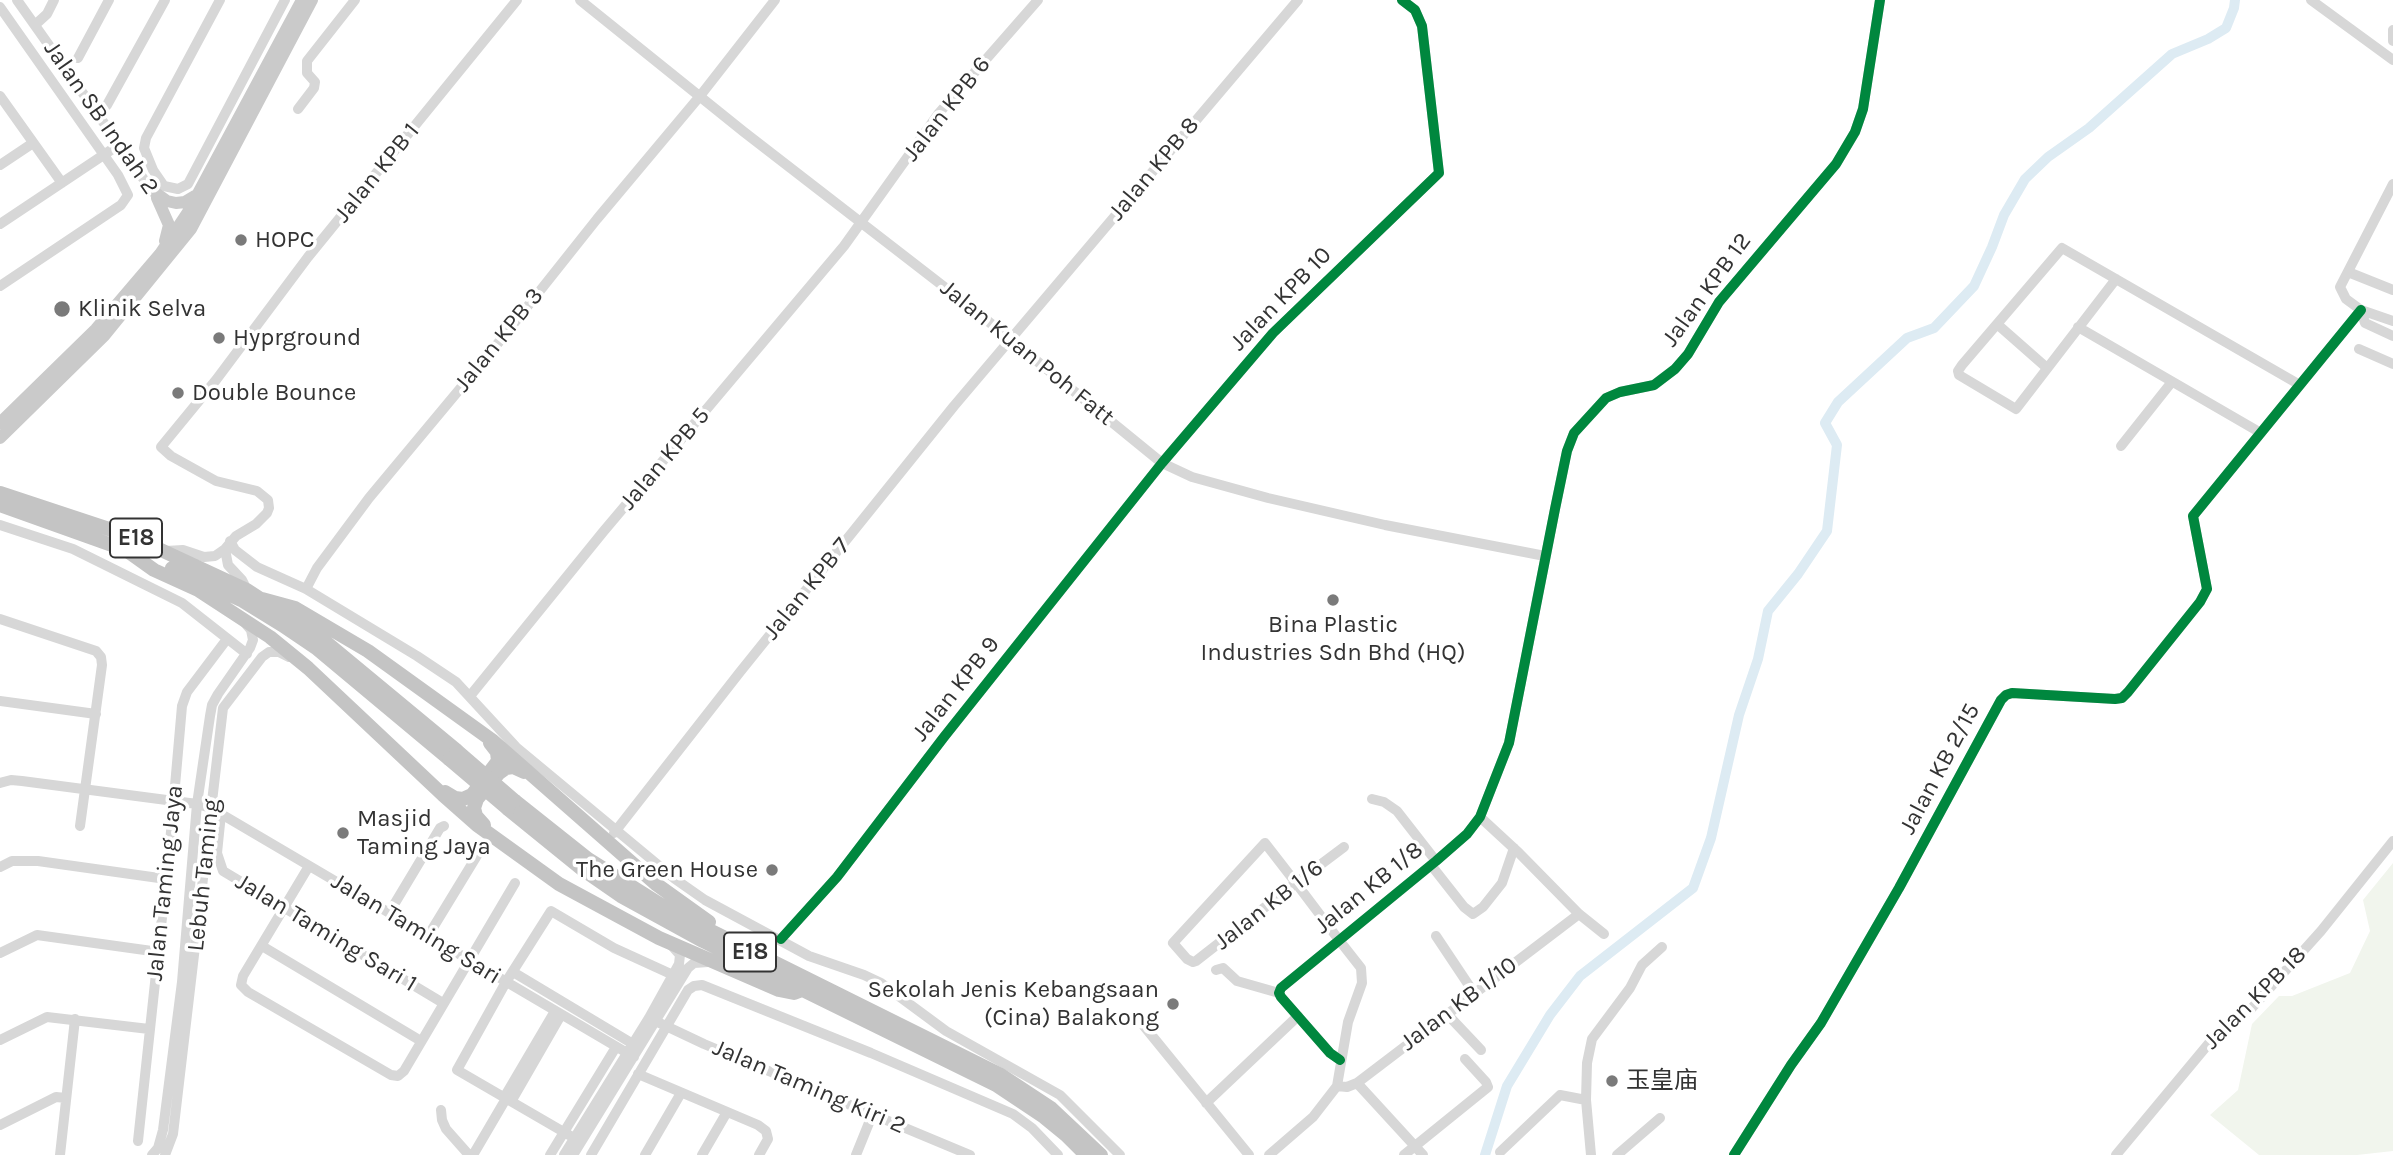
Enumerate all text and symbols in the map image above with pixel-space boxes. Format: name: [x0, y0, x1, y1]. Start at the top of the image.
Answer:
street label: Jalan SB Indah 2: [37, 36, 165, 200]
street label: Jalan KPB 6: [897, 51, 997, 167]
street label: Jalan KPB 8: [1102, 111, 1206, 227]
street label: Jalan KPB 1: [328, 118, 426, 228]
place label: HOPC: [255, 226, 315, 254]
street label: Jalan KPB 12: [1656, 228, 1758, 352]
marker: HOPC: [233, 232, 249, 248]
street label: Jalan KPB 10: [1224, 241, 1338, 357]
street label: Jalan Kuan Poh Fatt: [934, 274, 1120, 432]
street label: Jalan KPB 3: [448, 282, 550, 398]
place label: Klinik Selva: [78, 295, 206, 323]
marker: Klinik Selva: [52, 299, 72, 319]
place label: Hyprground: [233, 324, 361, 352]
marker: Hyprground: [211, 330, 227, 346]
place label: Double Bounce: [192, 379, 356, 407]
marker: Double Bounce: [170, 385, 186, 401]
street label: Jalan KPB 5: [614, 402, 716, 516]
road number: E18: [110, 518, 162, 558]
street label: Jalan KPB 7: [757, 532, 857, 646]
marker: Bina Plastic Industries Sdn Bhd (HQ): [1325, 592, 1341, 608]
place label: Bina Plastic Industries Sdn Bhd (HQ): [1200, 611, 1466, 667]
street label: Jalan KPB 9: [906, 631, 1006, 747]
street label: Jalan KB 2/15: [1893, 699, 1987, 839]
street label: Jalan Taming Jaya: [140, 784, 190, 982]
street label: Lebuh Taming: [182, 797, 226, 953]
place label: Masjid Taming Jaya: [357, 805, 491, 861]
marker: Masjid Taming Jaya: [335, 825, 351, 841]
street label: Jalan KB 1/8: [1309, 836, 1429, 940]
street label: Jalan KB 1/6: [1209, 854, 1329, 956]
place label: The Green House: [576, 856, 758, 884]
marker: The Green House: [764, 862, 780, 878]
street label: Jalan Taming Sari 1: [230, 867, 422, 999]
street label: Jalan Taming Sari: [326, 867, 506, 991]
road number: E18: [724, 932, 776, 972]
street label: Jalan KPB 18: [2197, 940, 2313, 1056]
street label: Jalan KB 1/10: [1395, 951, 1523, 1057]
place label: Sekolah Jenis Kebangsaan (Cina) Balakong: [868, 976, 1159, 1032]
marker: Sekolah Jenis Kebangsaan (Cina) Balakong: [1165, 996, 1181, 1012]
street label: Jalan Taming Kiri 2: [708, 1033, 910, 1141]
place label: 玉皇庙: [1626, 1067, 1698, 1095]
marker: 玉皇庙: [1604, 1073, 1620, 1089]

